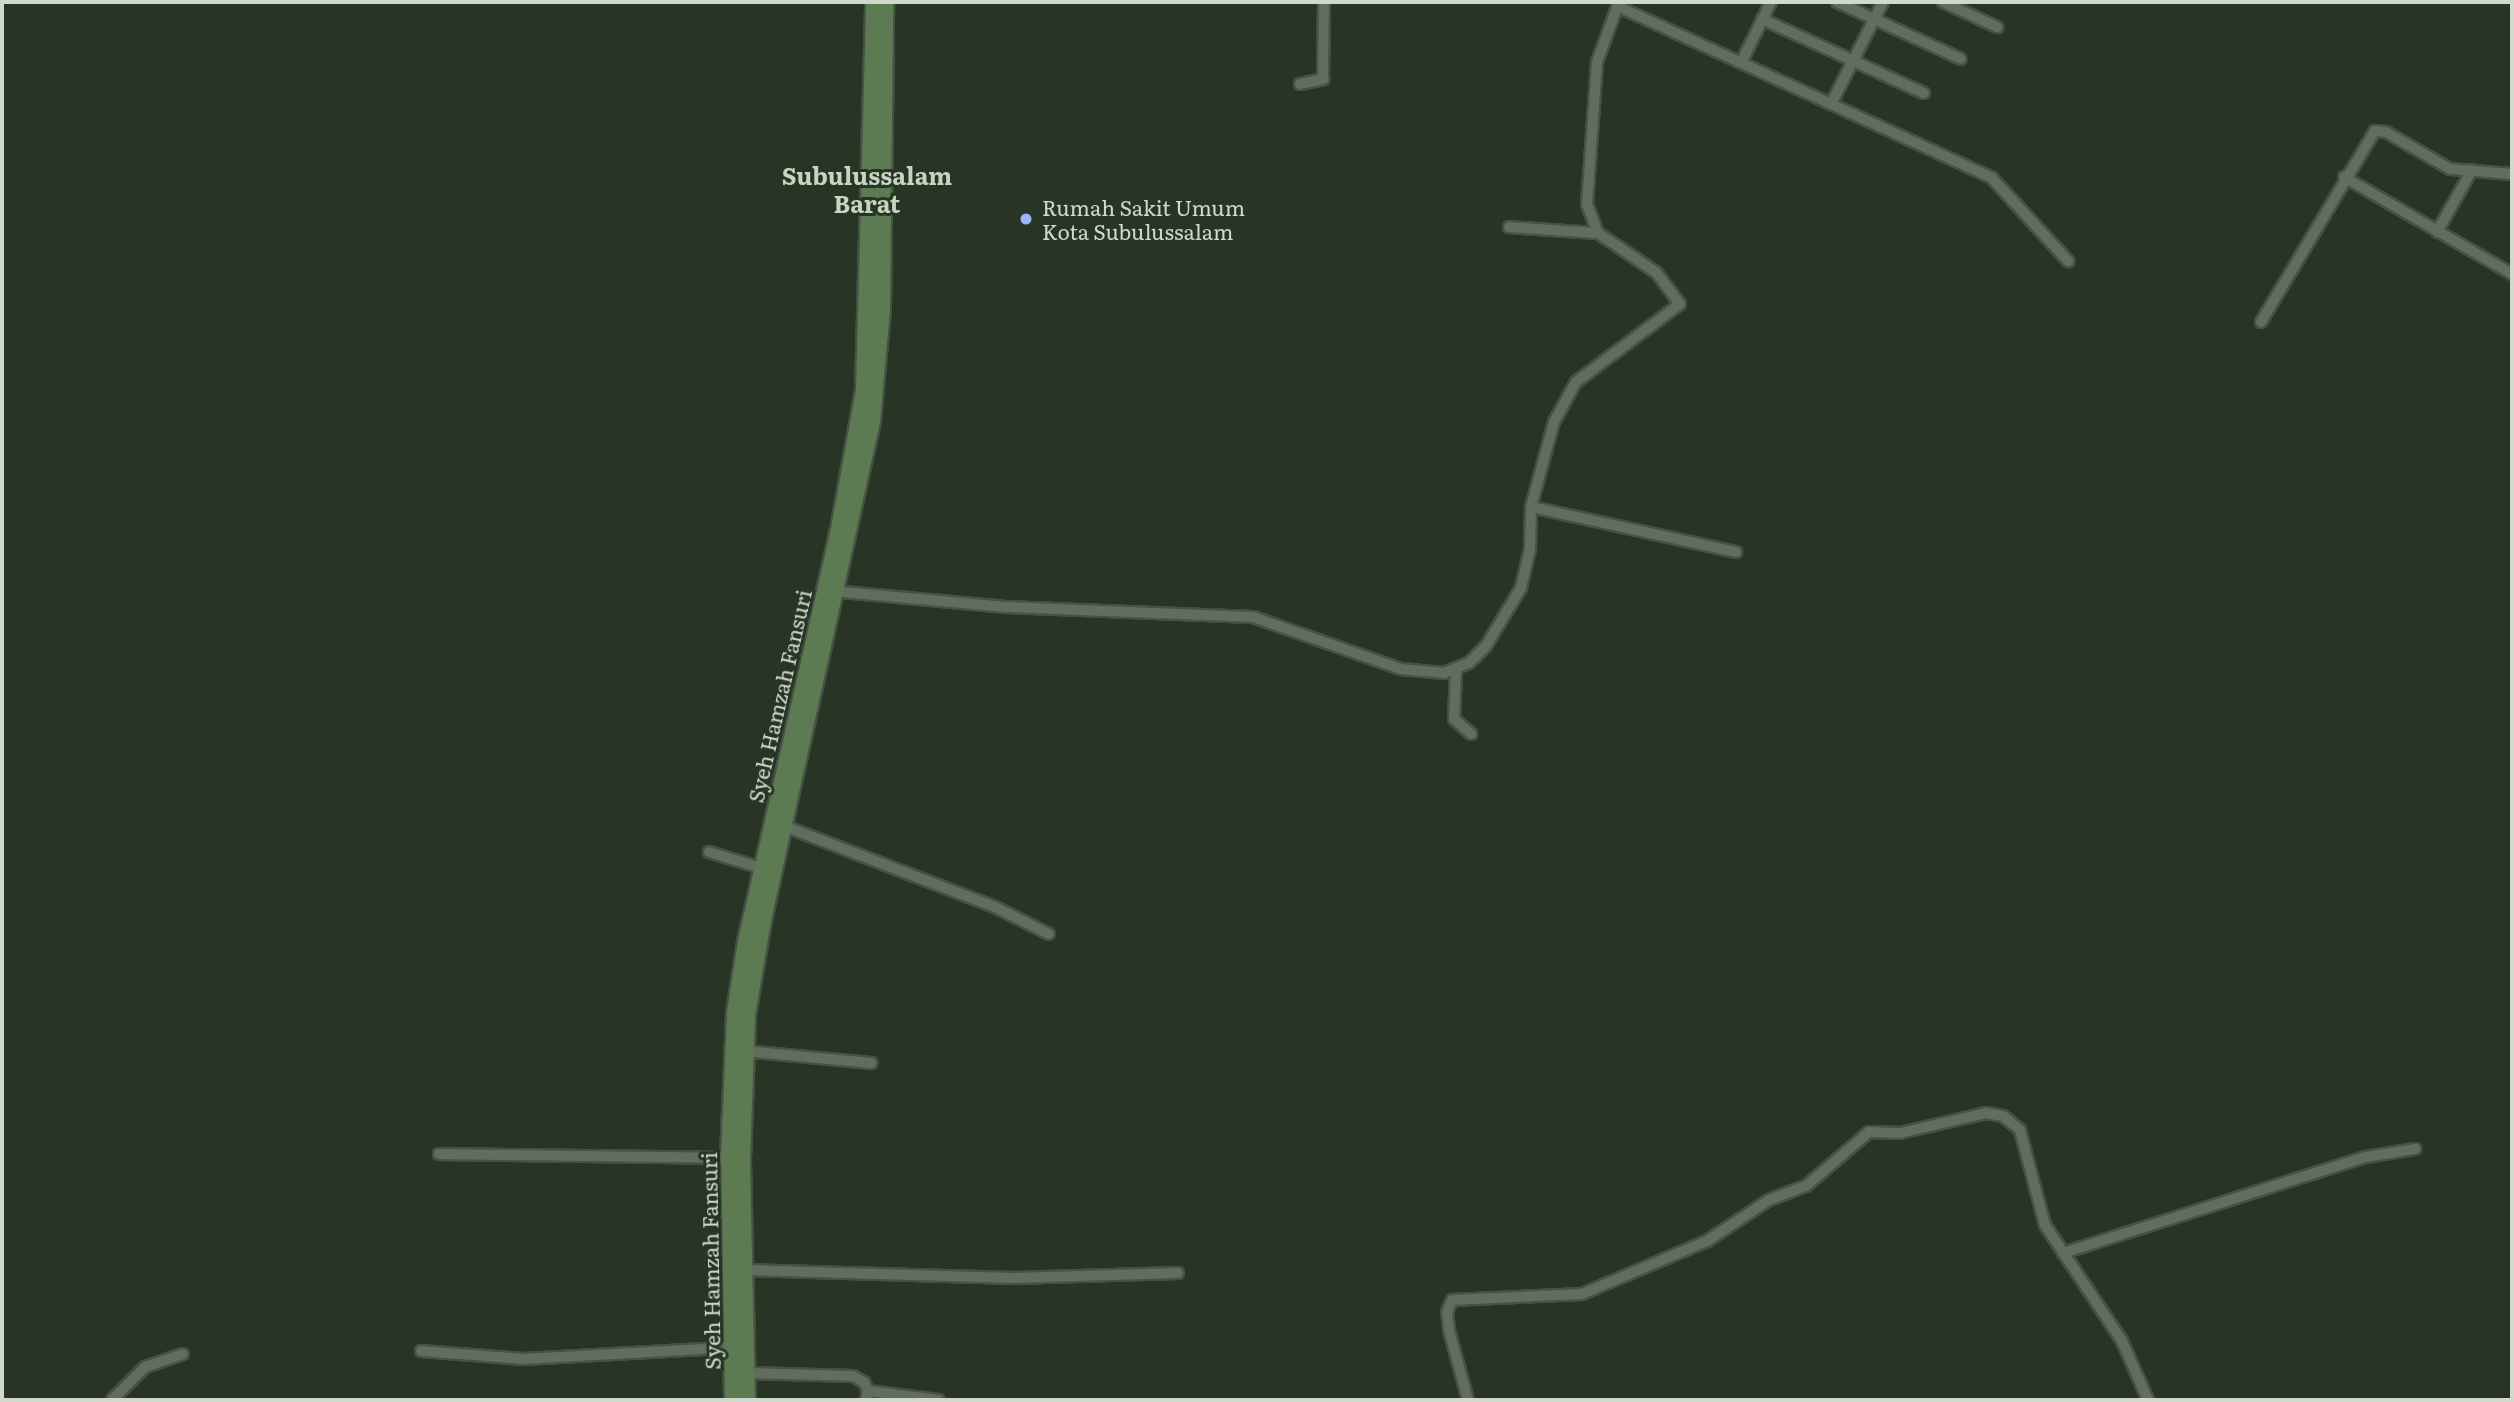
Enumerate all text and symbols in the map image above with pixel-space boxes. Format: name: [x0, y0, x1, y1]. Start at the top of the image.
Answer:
district label: Subulussalam Barat: [782, 161, 952, 217]
place label: Rumah Sakit Umum Kota Subulussalam: [1042, 194, 1245, 244]
marker: Rumah Sakit Umum Kota Subulussalam: [1016, 209, 1036, 229]
street label: Syeh Hamzah Fansuri: [742, 587, 816, 805]
street label: Syeh Hamzah Fansuri: [696, 1152, 724, 1370]

